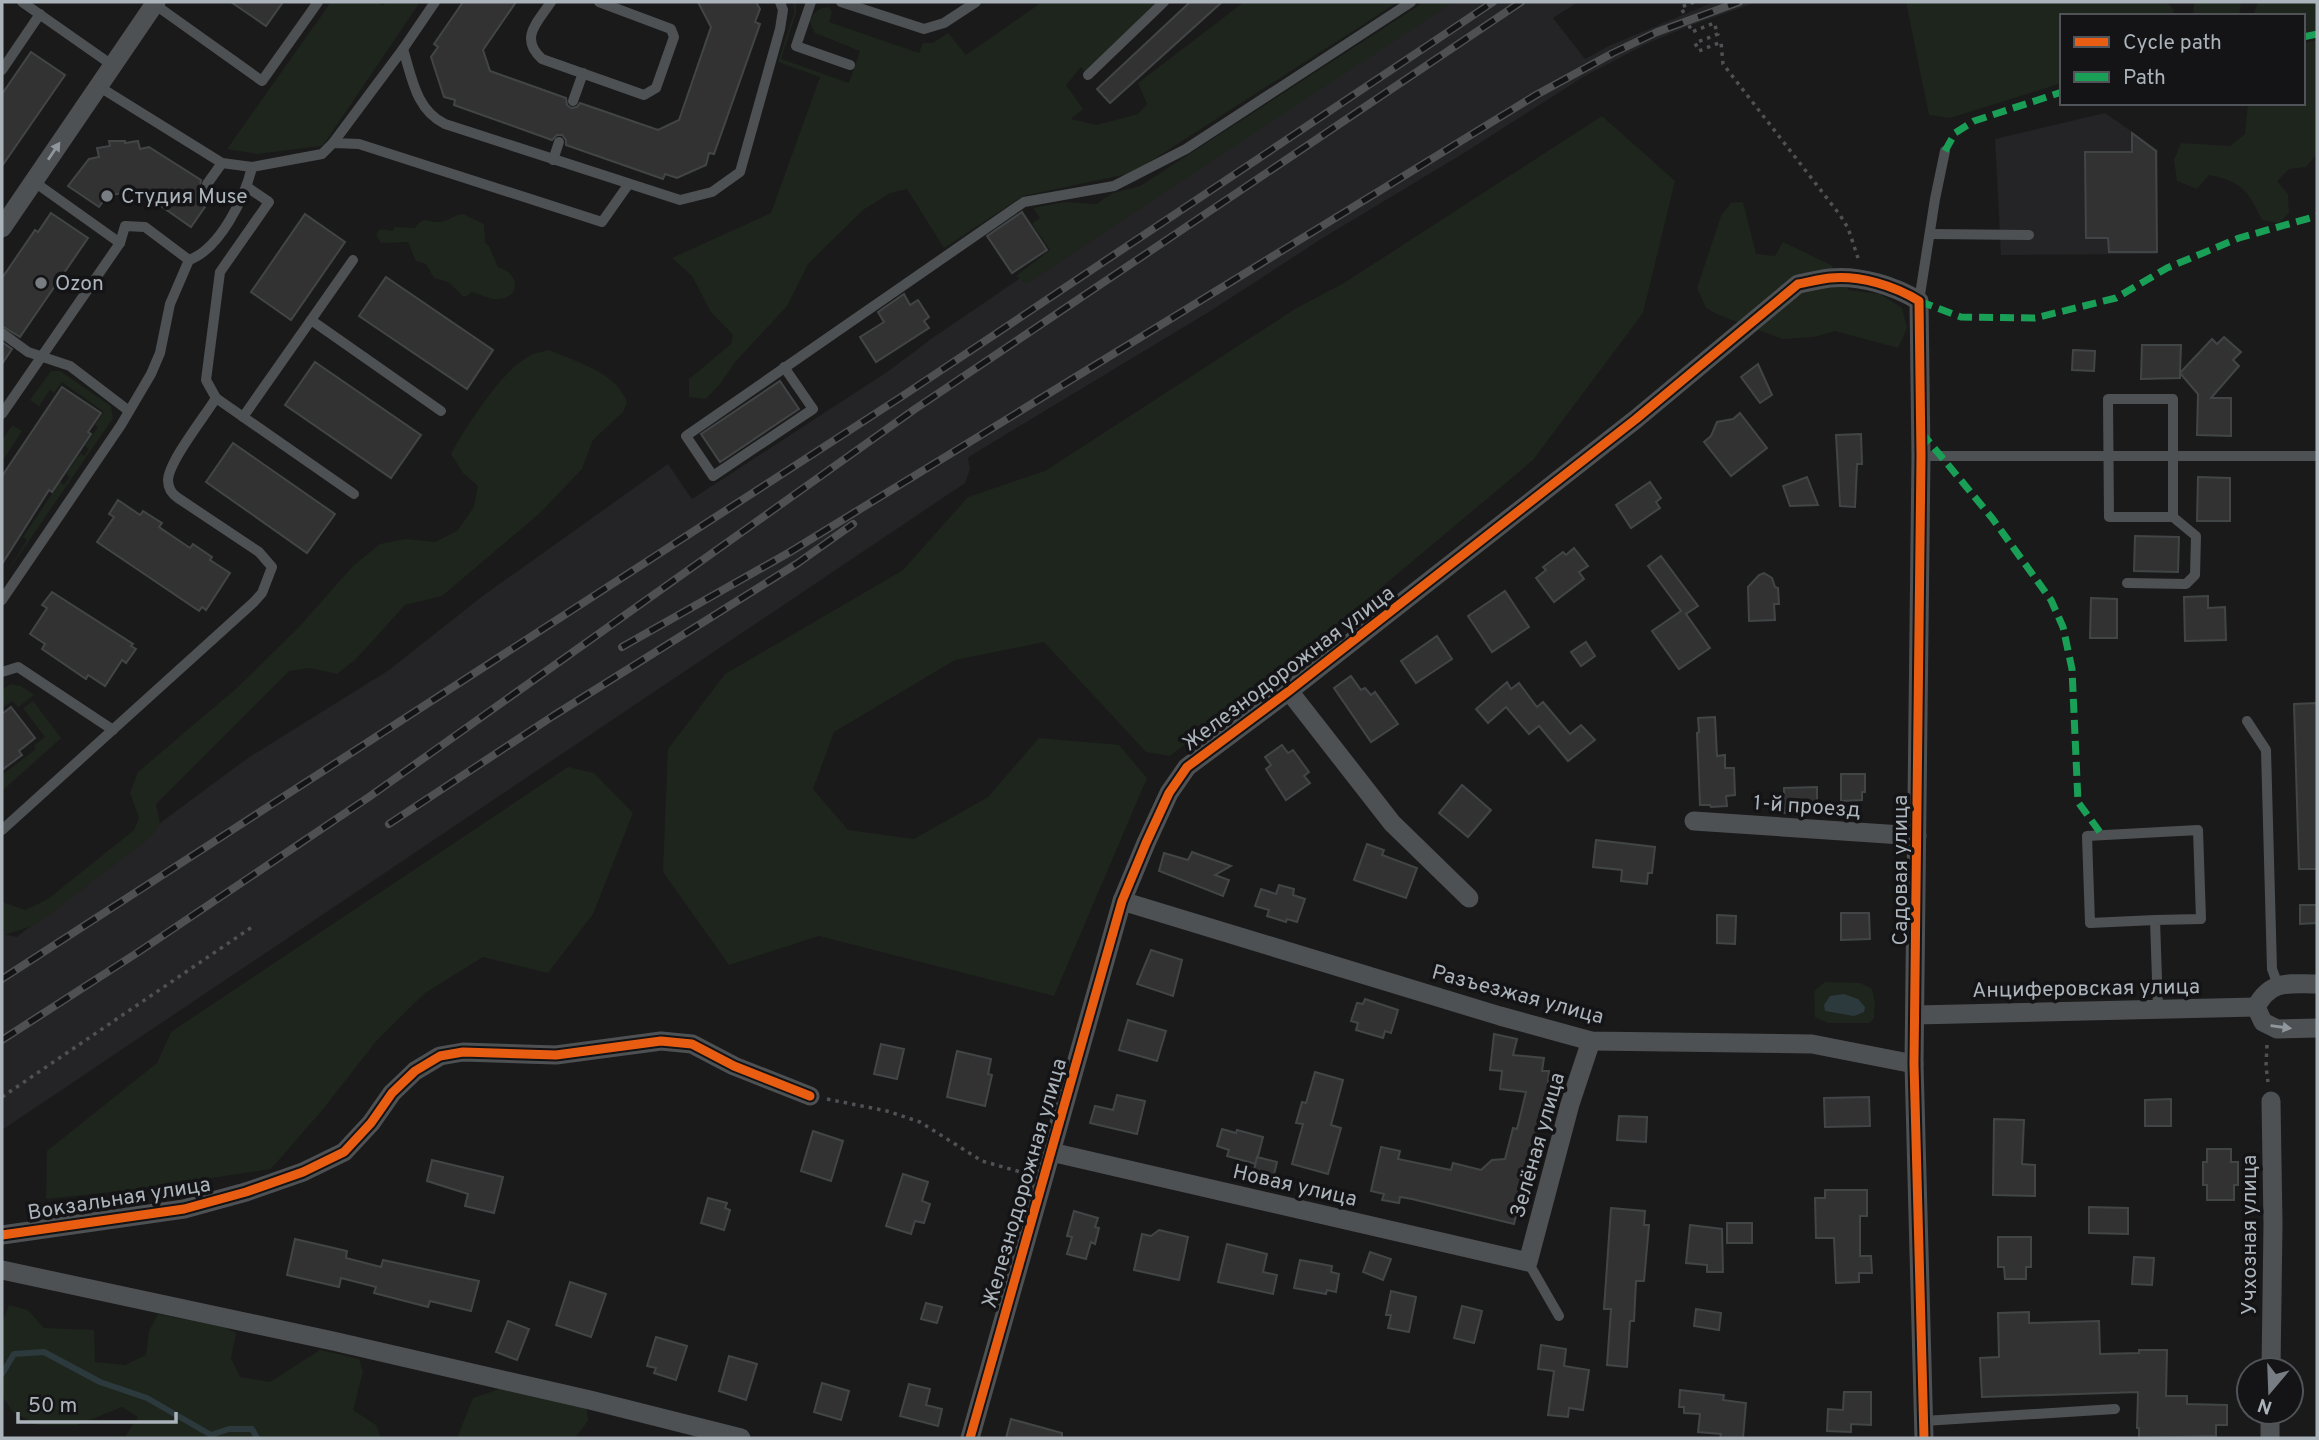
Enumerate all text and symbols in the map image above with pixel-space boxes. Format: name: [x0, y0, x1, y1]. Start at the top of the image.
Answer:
legend: [2060, 14, 2305, 105]
text: Cycle path: [2123, 30, 2222, 57]
text: Path: [2123, 65, 2166, 92]
one-way arrow: [47, 142, 61, 160]
place label: Студия Muse: [121, 184, 248, 211]
marker: Студия Muse: [99, 188, 115, 204]
place label: Ozon: [55, 271, 104, 298]
marker: Ozon: [33, 275, 49, 291]
street label: Железнодорожная улица: [1177, 581, 1400, 758]
street label: 1-й проезд: [1752, 790, 1861, 825]
street label: Садовая улица: [1888, 795, 1915, 945]
street label: Разъезжая улица: [1429, 959, 1607, 1031]
street label: Анциферовская улица: [1972, 974, 2200, 1005]
one-way arrow: [2271, 1021, 2293, 1032]
street label: Железнодорожная улица: [977, 1055, 1074, 1312]
street label: Зелёная улица: [1505, 1070, 1572, 1221]
street label: Учхозная улица: [2237, 1155, 2264, 1315]
street label: Новая улица: [1230, 1159, 1359, 1214]
street label: Вокзальная улица: [26, 1172, 213, 1227]
north arrow: [2235, 1356, 2305, 1426]
scale bar: [18, 1380, 175, 1424]
text: N: [2255, 1392, 2275, 1419]
text: 50 m: [28, 1393, 77, 1420]

